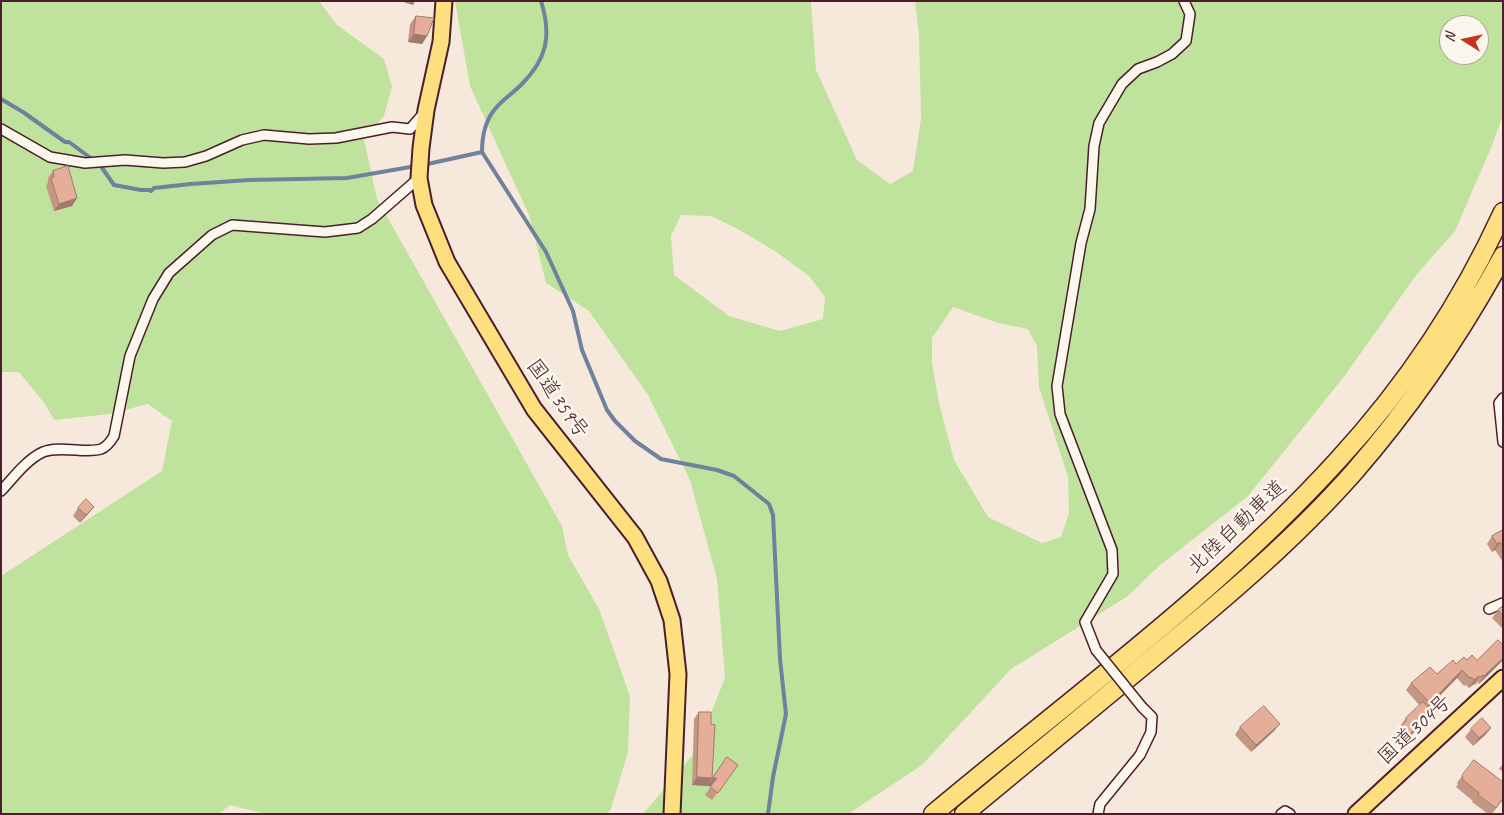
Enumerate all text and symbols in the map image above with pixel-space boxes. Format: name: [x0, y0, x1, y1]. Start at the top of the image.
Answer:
north arrow: [1439, 15, 1489, 65]
text: N: [1441, 32, 1459, 43]
street label: 国道359号: [520, 354, 594, 444]
street label: 北陸自動車道: [1182, 475, 1292, 579]
street label: 国道304号: [1373, 690, 1457, 770]

